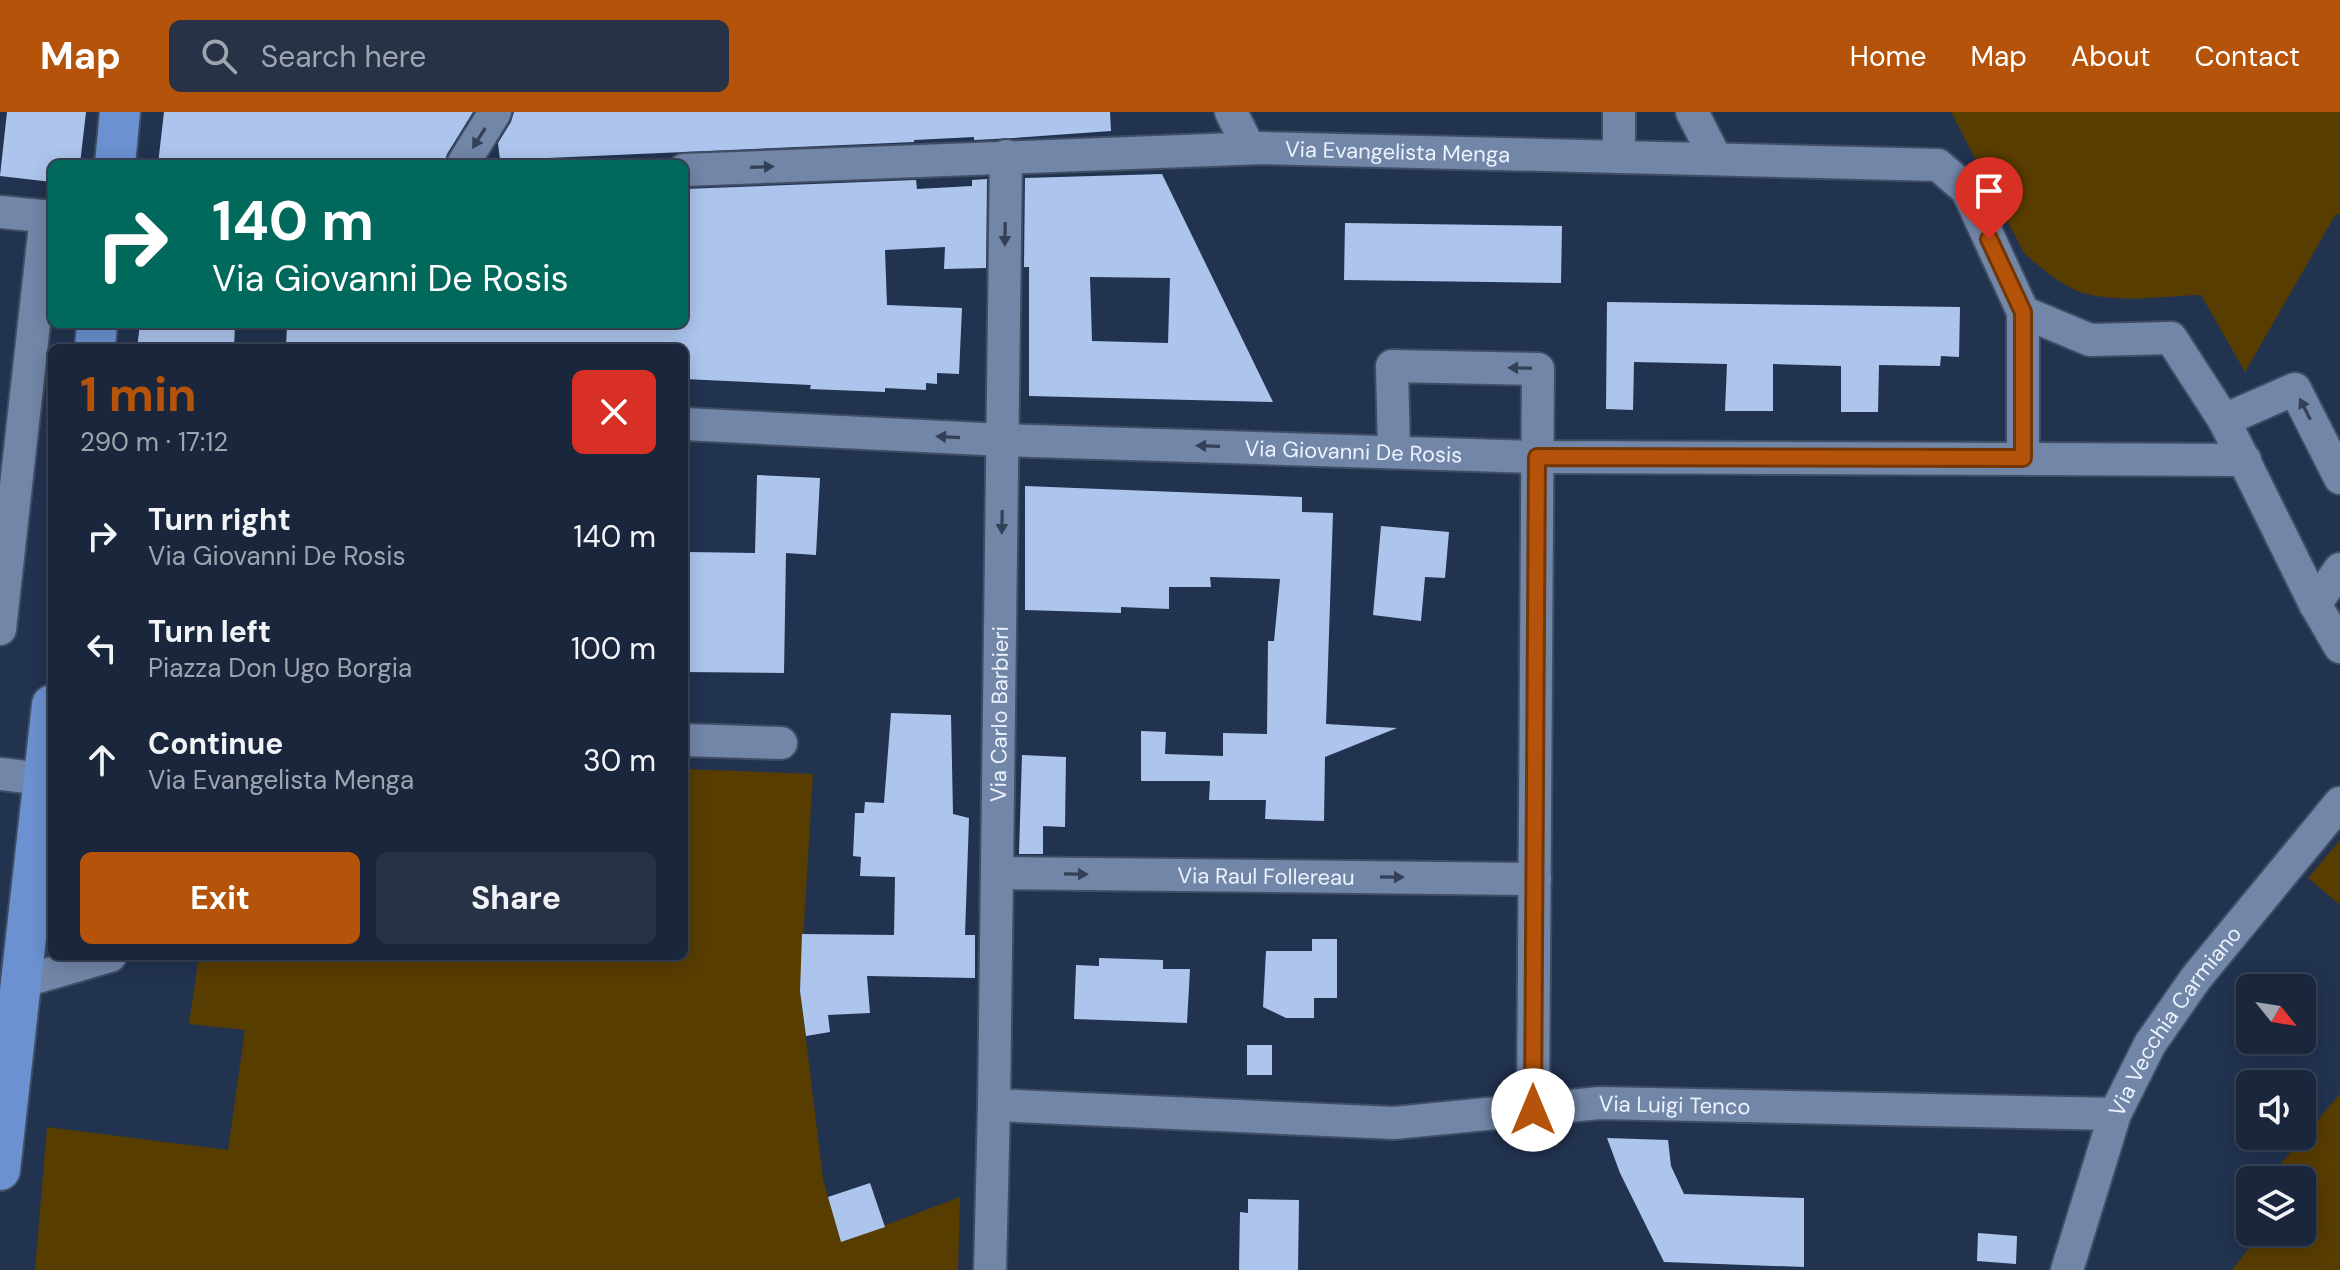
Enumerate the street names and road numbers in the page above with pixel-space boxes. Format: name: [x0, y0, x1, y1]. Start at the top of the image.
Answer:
street label: Via Evangelista Menga: [1285, 134, 1511, 169]
street label: Via Giovanni De Rosis: [1244, 433, 1463, 469]
street label: Via Carlo Barbieri: [983, 626, 1015, 802]
street label: Via Raul Follereau: [1177, 861, 1355, 891]
street label: Via Vecchia Carmiano: [2102, 920, 2248, 1121]
street label: Via Luigi Tenco: [1598, 1088, 1751, 1121]

